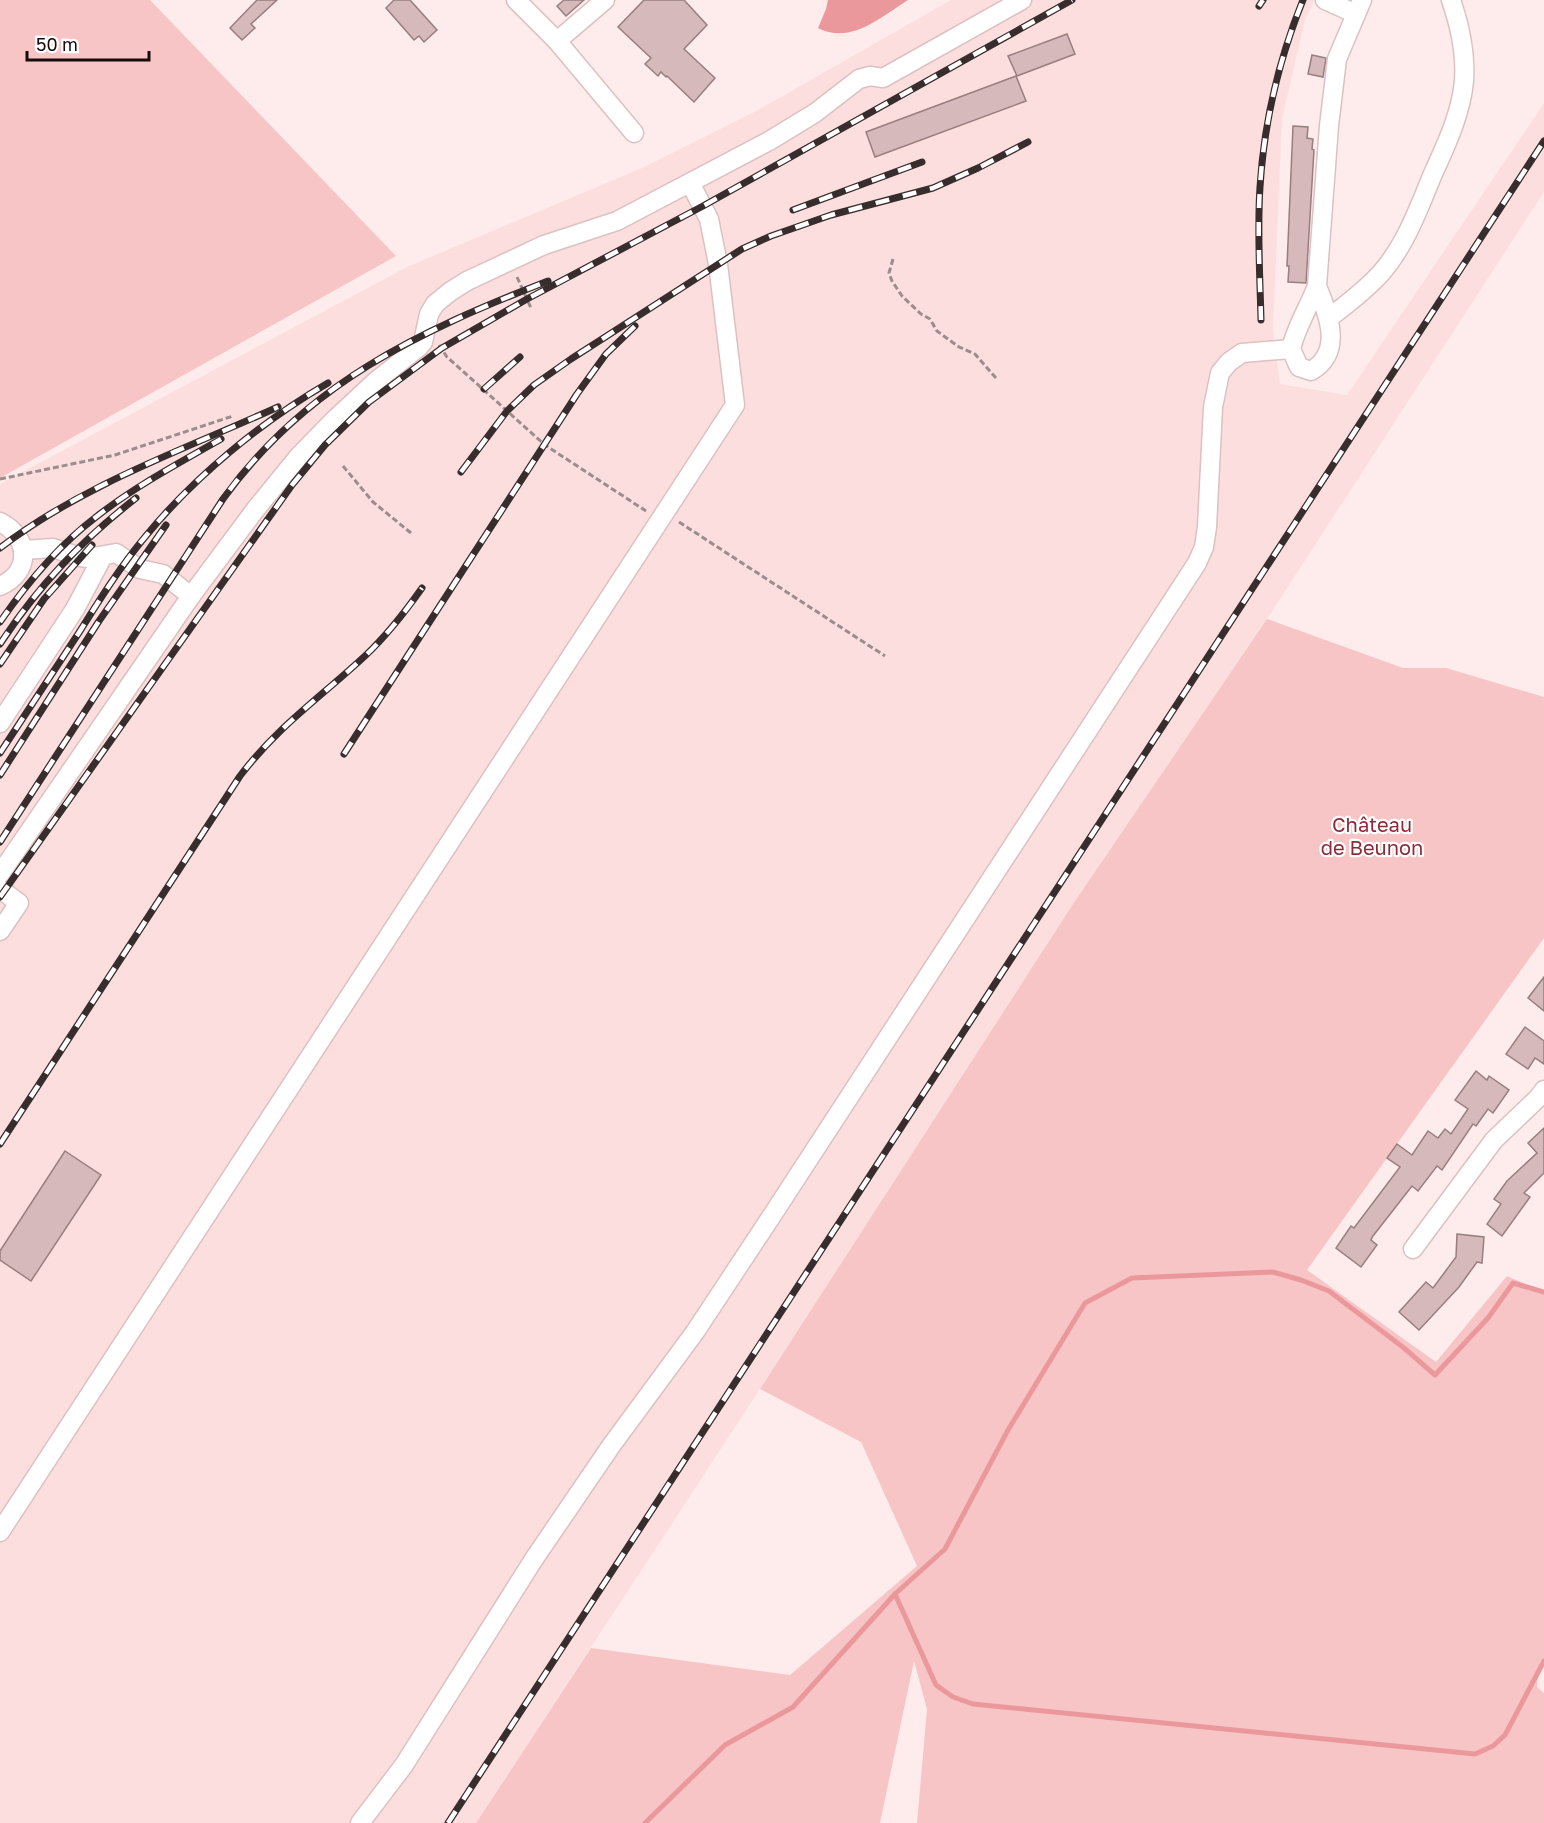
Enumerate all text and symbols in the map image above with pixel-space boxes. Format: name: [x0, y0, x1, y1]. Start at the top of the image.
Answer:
scale bar: [27, 24, 148, 62]
text: 50 m: [36, 33, 78, 55]
park label: Château de Beunon: [1321, 812, 1423, 859]

